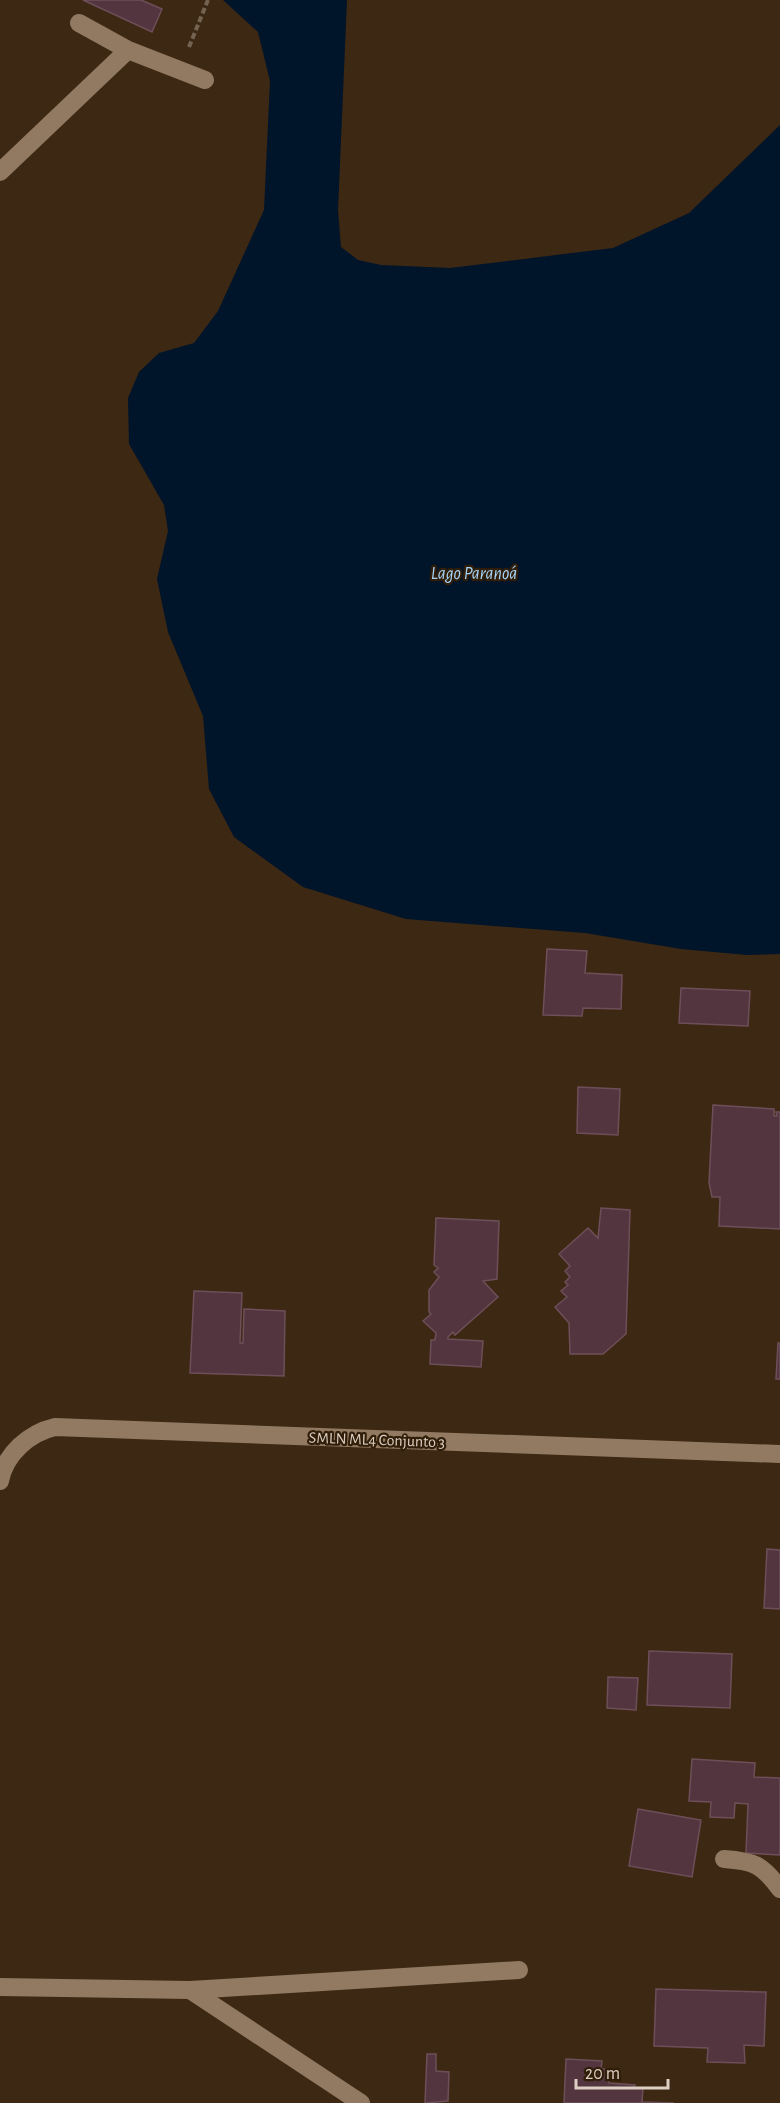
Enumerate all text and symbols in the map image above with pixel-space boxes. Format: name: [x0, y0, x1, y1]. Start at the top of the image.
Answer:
water label: Lago Paranoá: [431, 565, 517, 583]
street label: SMLN ML4 Conjunto 3: [308, 1430, 445, 1451]
scale bar: [576, 2052, 668, 2090]
text: 20 m: [585, 2065, 620, 2083]

